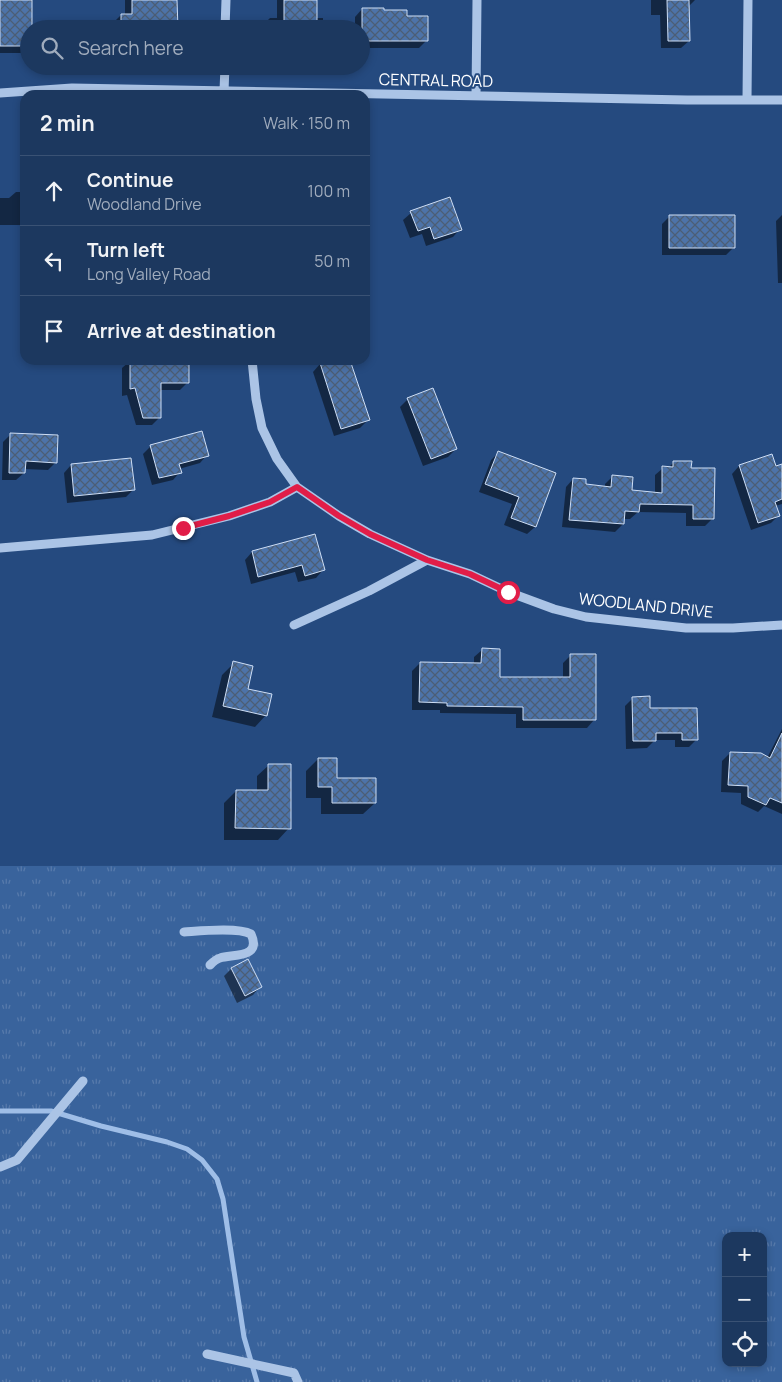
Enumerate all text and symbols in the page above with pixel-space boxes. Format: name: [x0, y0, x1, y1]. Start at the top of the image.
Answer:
search box: [20, 20, 370, 75]
icon: search: [38, 34, 66, 62]
text: Search here: [78, 35, 184, 61]
street label: CENTRAL ROAD: [379, 68, 493, 92]
text: 2 min: [40, 109, 95, 137]
text: Walk · 150 m: [263, 112, 350, 134]
text: Continue: [87, 167, 173, 193]
icon: ahead: [40, 177, 68, 205]
text: 100 m: [307, 180, 350, 202]
text: Woodland Drive: [87, 193, 202, 215]
text: Turn left: [87, 237, 165, 263]
icon: left: [40, 247, 68, 275]
text: 50 m: [314, 250, 350, 272]
text: Long Valley Road: [87, 263, 211, 285]
icon: arrive: [40, 317, 68, 345]
text: Arrive at destination: [87, 318, 276, 344]
route end: [172, 517, 195, 540]
route start: [497, 581, 520, 604]
street label: WOODLAND DRIVE: [578, 587, 714, 623]
map controls: [722, 1232, 767, 1367]
button: +: [722, 1232, 767, 1277]
button: −: [722, 1277, 767, 1322]
button: locate: [722, 1322, 767, 1367]

